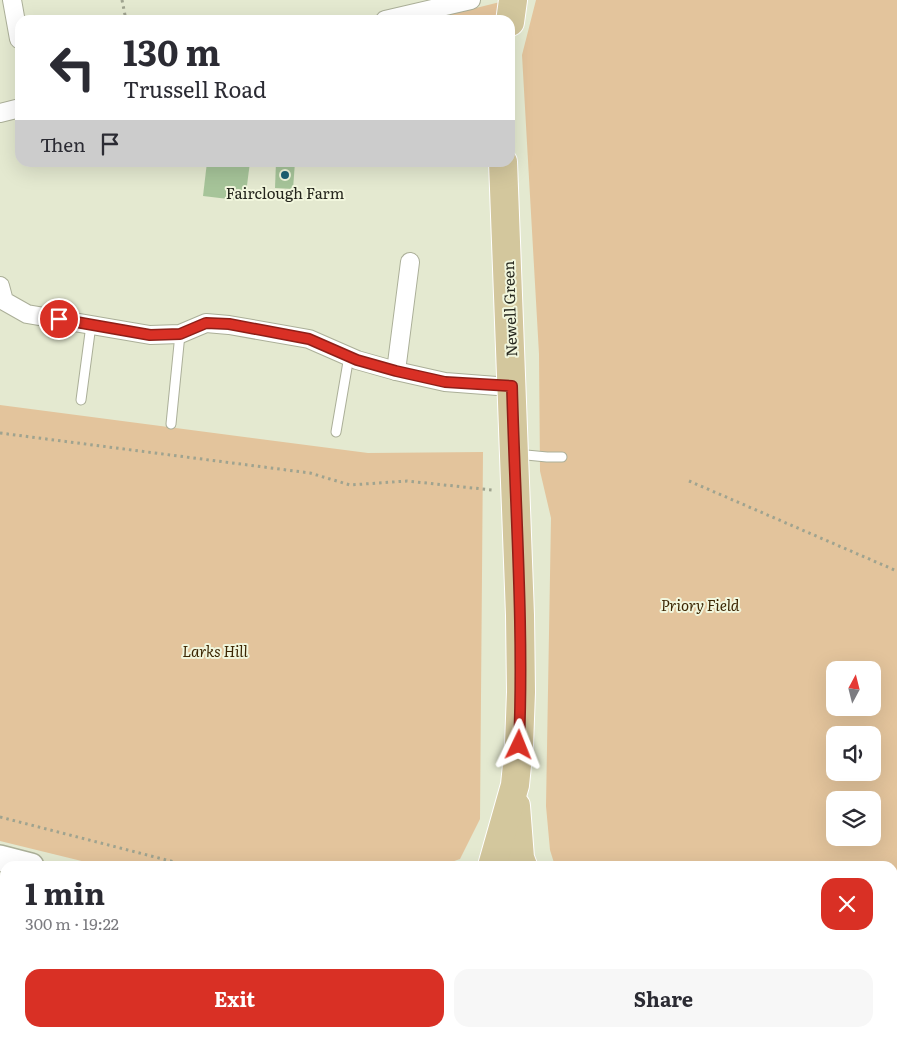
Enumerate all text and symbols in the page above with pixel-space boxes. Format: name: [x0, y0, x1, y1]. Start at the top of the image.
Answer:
text: 130 m: [123, 25, 220, 77]
icon: left: [40, 35, 105, 100]
text: Trussell Road: [123, 72, 267, 105]
text: Then: [40, 130, 86, 158]
icon: arrive: [96, 130, 124, 158]
marker: Fairclough Farm: [279, 169, 291, 181]
place label: Fairclough Farm: [226, 181, 345, 204]
street label: Newell Green: [496, 260, 522, 358]
pin: [38, 298, 80, 340]
icon: arrive: [45, 305, 73, 333]
park label: Priory Field: [661, 593, 740, 616]
park label: Larks Hill: [182, 639, 249, 662]
north arrow: [826, 661, 881, 716]
map controls: [826, 661, 881, 846]
position arrow: [492, 718, 544, 770]
button: sound: [826, 726, 881, 781]
button: layers: [826, 791, 881, 846]
text: 1 min: [25, 870, 105, 914]
button: close: [821, 878, 873, 930]
text: 300 m · 19:22: [25, 911, 119, 935]
button: Exit: [25, 969, 444, 1027]
button: Share: [454, 969, 873, 1027]

